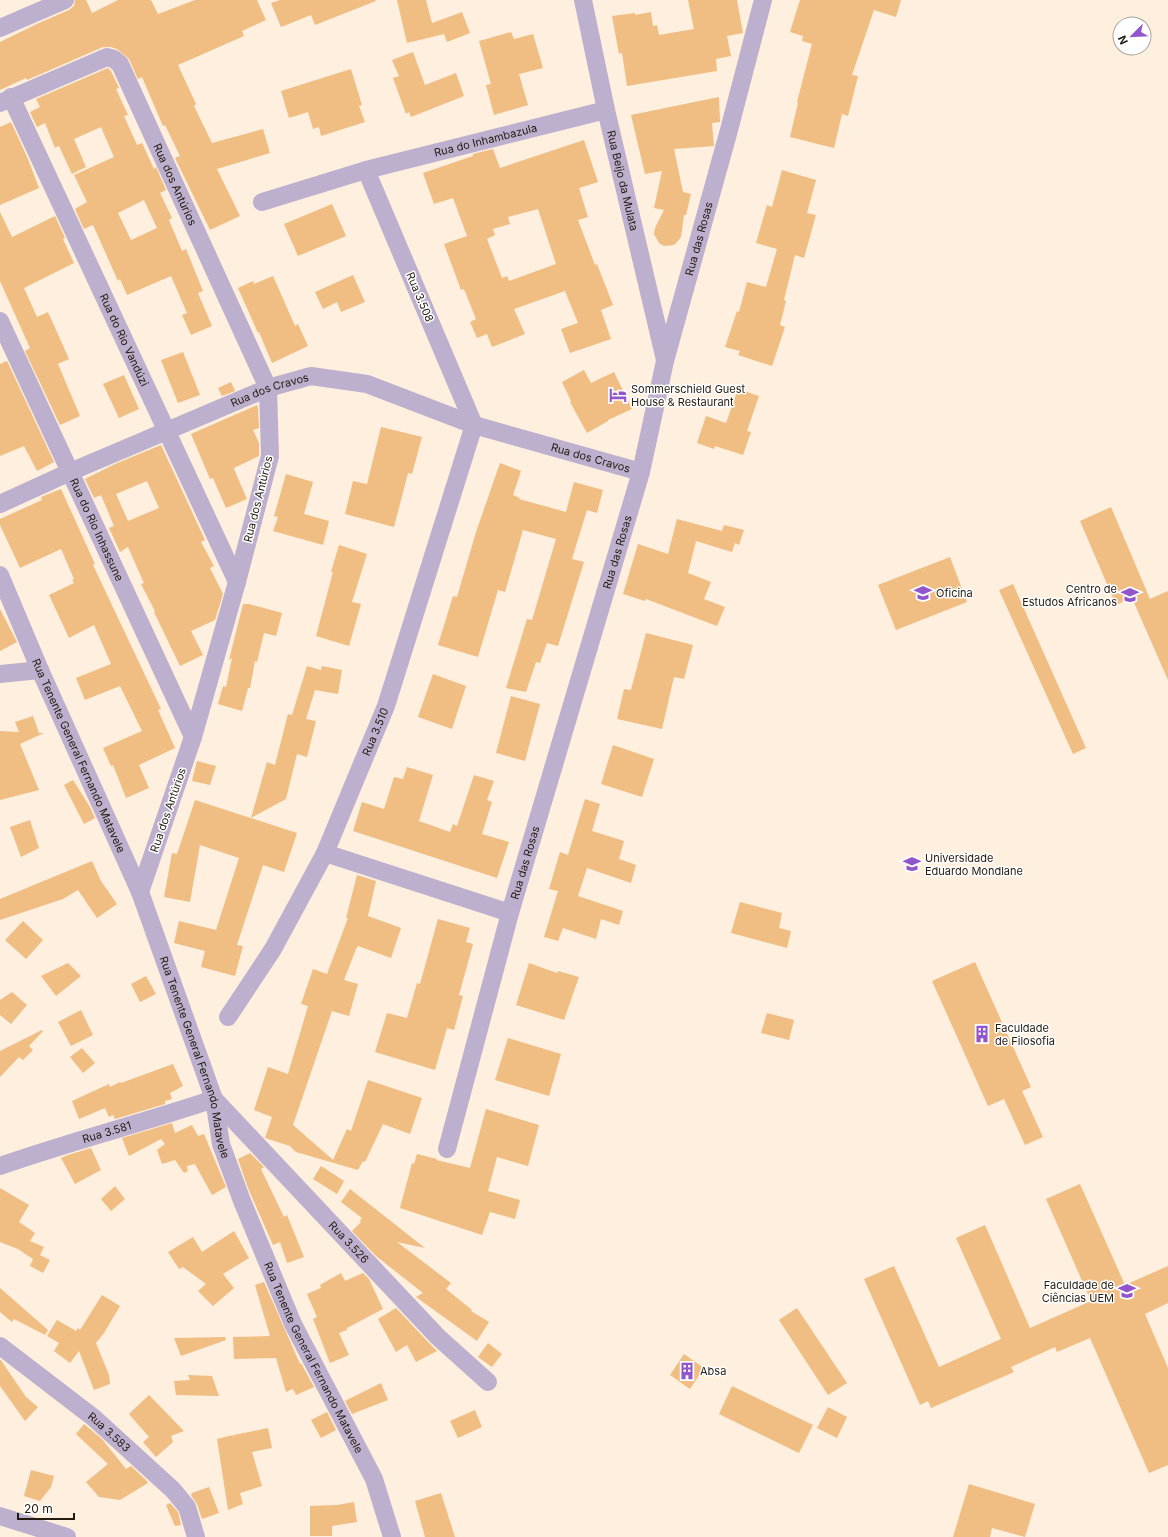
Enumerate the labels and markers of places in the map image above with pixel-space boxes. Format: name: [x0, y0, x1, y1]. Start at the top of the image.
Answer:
place label: Sommerschield Guest House & Restaurant: [631, 382, 746, 409]
hotel icon: Sommerschield Guest House & Restaurant: [608, 385, 628, 405]
place label: Centro de Estudos Africanos: [1022, 582, 1117, 609]
school or university icon: Oficina: [913, 583, 933, 603]
school or university icon: Centro de Estudos Africanos: [1120, 585, 1140, 605]
place label: Oficina: [936, 586, 973, 600]
place label: Universidade Eduardo Mondlane: [925, 851, 1023, 878]
school or university icon: Universidade Eduardo Mondlane: [902, 854, 922, 874]
place label: Faculdade de Filosofia: [995, 1021, 1055, 1048]
building icon: Faculdade de Filosofia: [972, 1024, 992, 1044]
place label: Faculdade de Ciências UEM: [1042, 1278, 1114, 1305]
school or university icon: Faculdade de Ciências UEM: [1117, 1281, 1137, 1301]
building icon: Absa: [677, 1361, 697, 1381]
place label: Absa: [700, 1364, 726, 1378]

